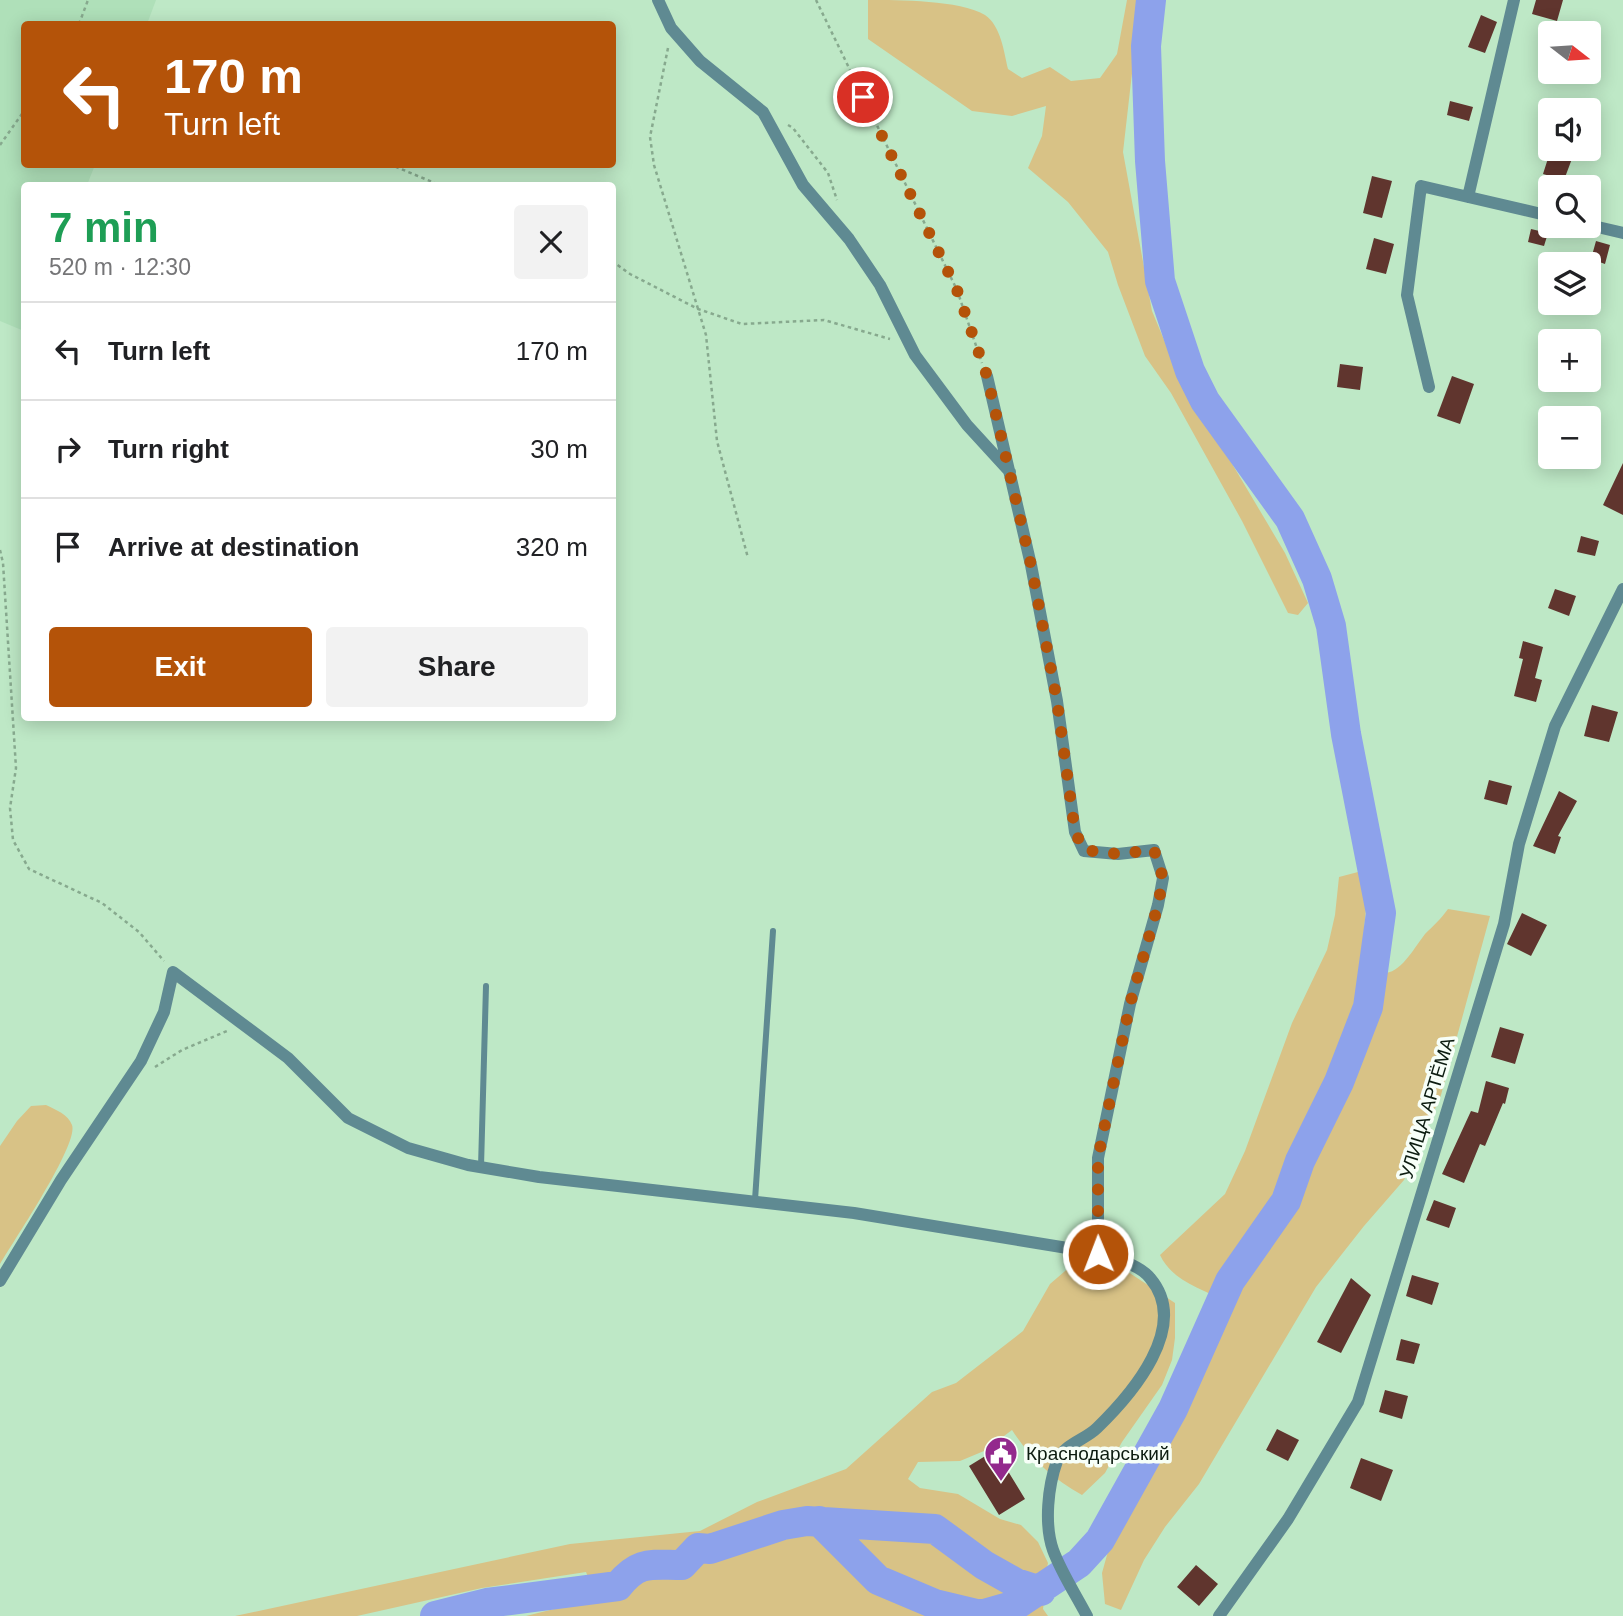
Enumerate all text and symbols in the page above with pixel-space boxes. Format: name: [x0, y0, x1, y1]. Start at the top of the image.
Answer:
north arrow: [1538, 21, 1601, 84]
map controls: [1538, 21, 1601, 469]
icon: left: [49, 49, 140, 140]
text: 170 m: [164, 49, 303, 103]
pin: [833, 67, 893, 127]
icon: arrive: [844, 78, 882, 116]
button: sound: [1538, 98, 1601, 161]
text: Turn left: [164, 106, 280, 142]
button: search: [1538, 175, 1601, 238]
text: 7 min: [49, 204, 159, 251]
button: close: [514, 205, 588, 279]
button: layers: [1538, 252, 1601, 315]
text: 520 m · 12:30: [49, 254, 191, 280]
button: +: [1538, 329, 1601, 392]
icon: left: [49, 332, 87, 370]
text: Turn left: [108, 336, 210, 366]
text: 170 m: [516, 336, 588, 366]
button: −: [1538, 406, 1601, 469]
icon: right: [49, 430, 87, 468]
text: Turn right: [108, 434, 229, 464]
text: 30 m: [530, 434, 588, 464]
icon: arrive: [49, 528, 87, 566]
text: Arrive at destination: [108, 532, 359, 562]
text: 320 m: [516, 532, 588, 562]
button: Exit: [49, 627, 312, 707]
button: Share: [326, 627, 588, 707]
street label: УЛИЦА АРТЁМА: [1395, 1034, 1459, 1181]
position arrow: [1061, 1217, 1135, 1291]
public building icon: Краснодарський: [982, 1434, 1020, 1483]
place label: Краснодарський: [1026, 1443, 1170, 1464]

